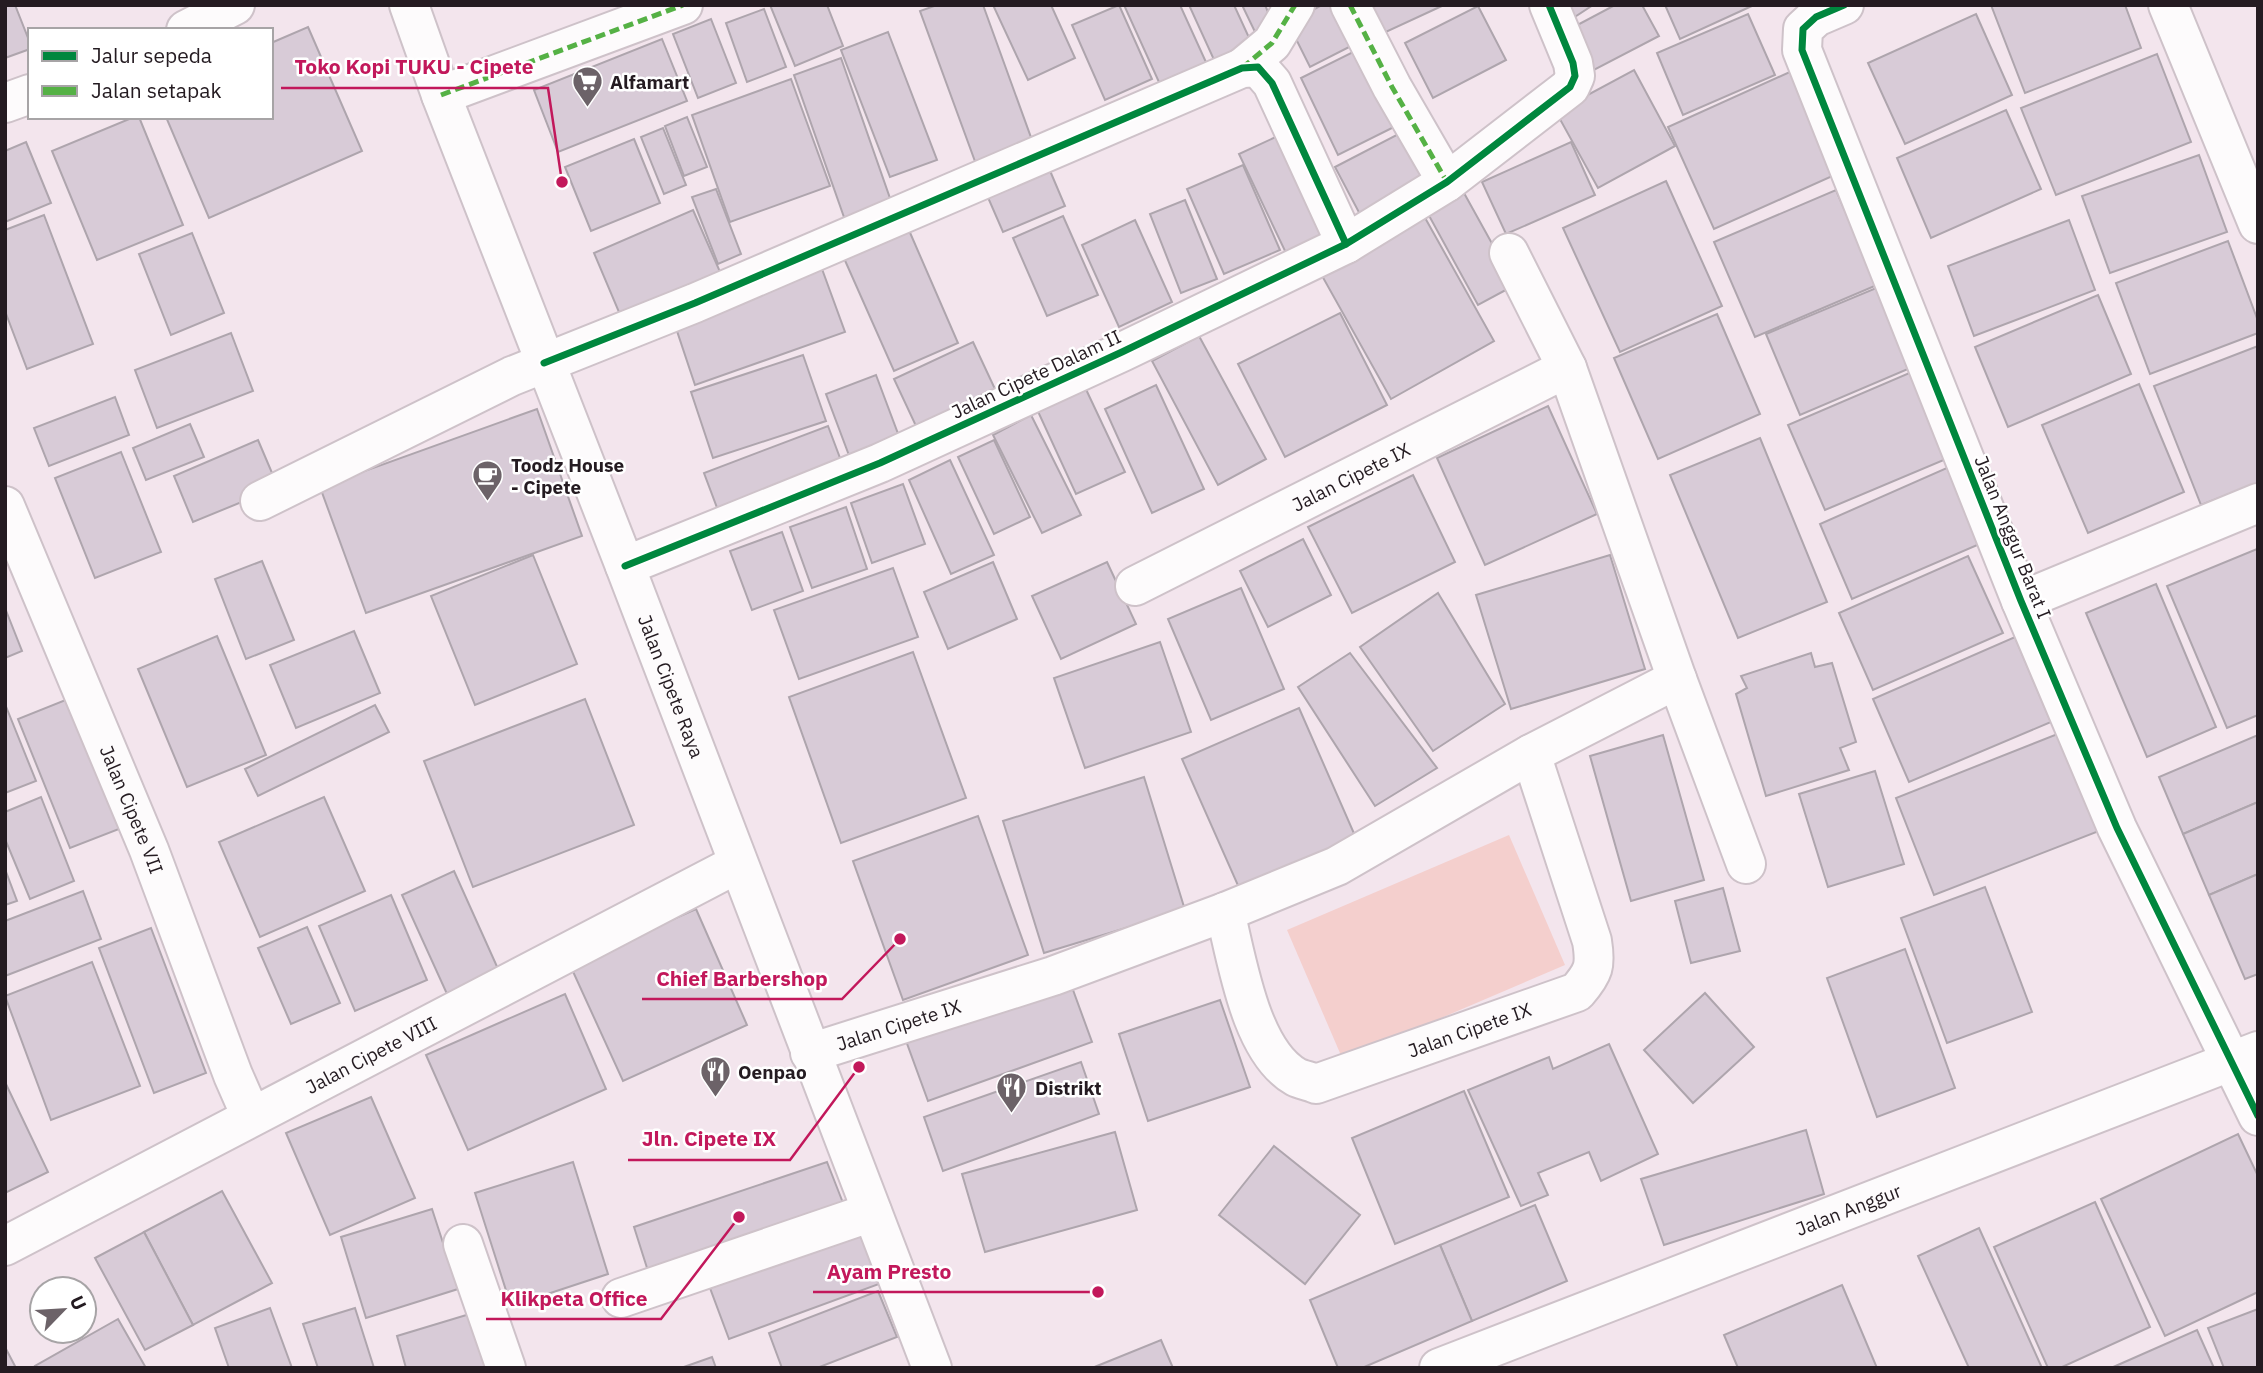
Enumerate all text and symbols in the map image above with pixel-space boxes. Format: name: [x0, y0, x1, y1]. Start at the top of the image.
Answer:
legend: [28, 28, 273, 119]
text: Jalur sepeda: [91, 41, 212, 69]
callout: Toko Kopi TUKU - Cipete: [281, 46, 548, 88]
text: Toko Kopi TUKU - Cipete: [294, 52, 534, 80]
supermarket icon: Alfamart: [570, 65, 604, 109]
place label: Alfamart: [610, 70, 689, 94]
text: Jalan setapak: [91, 76, 222, 104]
street label: Jalan Cipete Dalam II: [947, 324, 1125, 424]
street label: Jalan Cipete IX: [1288, 437, 1414, 517]
street label: Jalan Anggur Barat I: [1969, 452, 2057, 622]
place label: Toodz House - Cipete: [511, 453, 624, 499]
cafe icon: Toodz House - Cipete: [471, 459, 505, 503]
street label: Jalan Cipete Raya: [633, 611, 709, 761]
street label: Jalan Cipete VII: [95, 742, 169, 877]
callout: Chief Barbershop: [642, 957, 842, 999]
text: Chief Barbershop: [656, 964, 828, 992]
street label: Jalan Cipete IX: [833, 994, 964, 1056]
street label: Jalan Cipete IX: [1405, 997, 1535, 1063]
street label: Jalan Cipete VIII: [302, 1011, 441, 1099]
restaurant icon: Oenpao: [698, 1055, 732, 1099]
place label: Oenpao: [738, 1060, 807, 1084]
restaurant icon: Distrikt: [995, 1071, 1029, 1115]
place label: Distrikt: [1035, 1076, 1102, 1100]
callout: Jln. Cipete IX: [628, 1118, 790, 1160]
text: Jln. Cipete IX: [642, 1124, 776, 1152]
street label: Jalan Anggur: [1792, 1178, 1905, 1241]
callout: Ayam Presto: [813, 1250, 965, 1292]
text: Ayam Presto: [827, 1257, 951, 1285]
north arrow: [28, 1275, 98, 1345]
callout: Klikpeta Office: [486, 1277, 661, 1319]
text: Klikpeta Office: [500, 1284, 648, 1312]
text: U: [65, 1292, 92, 1314]

